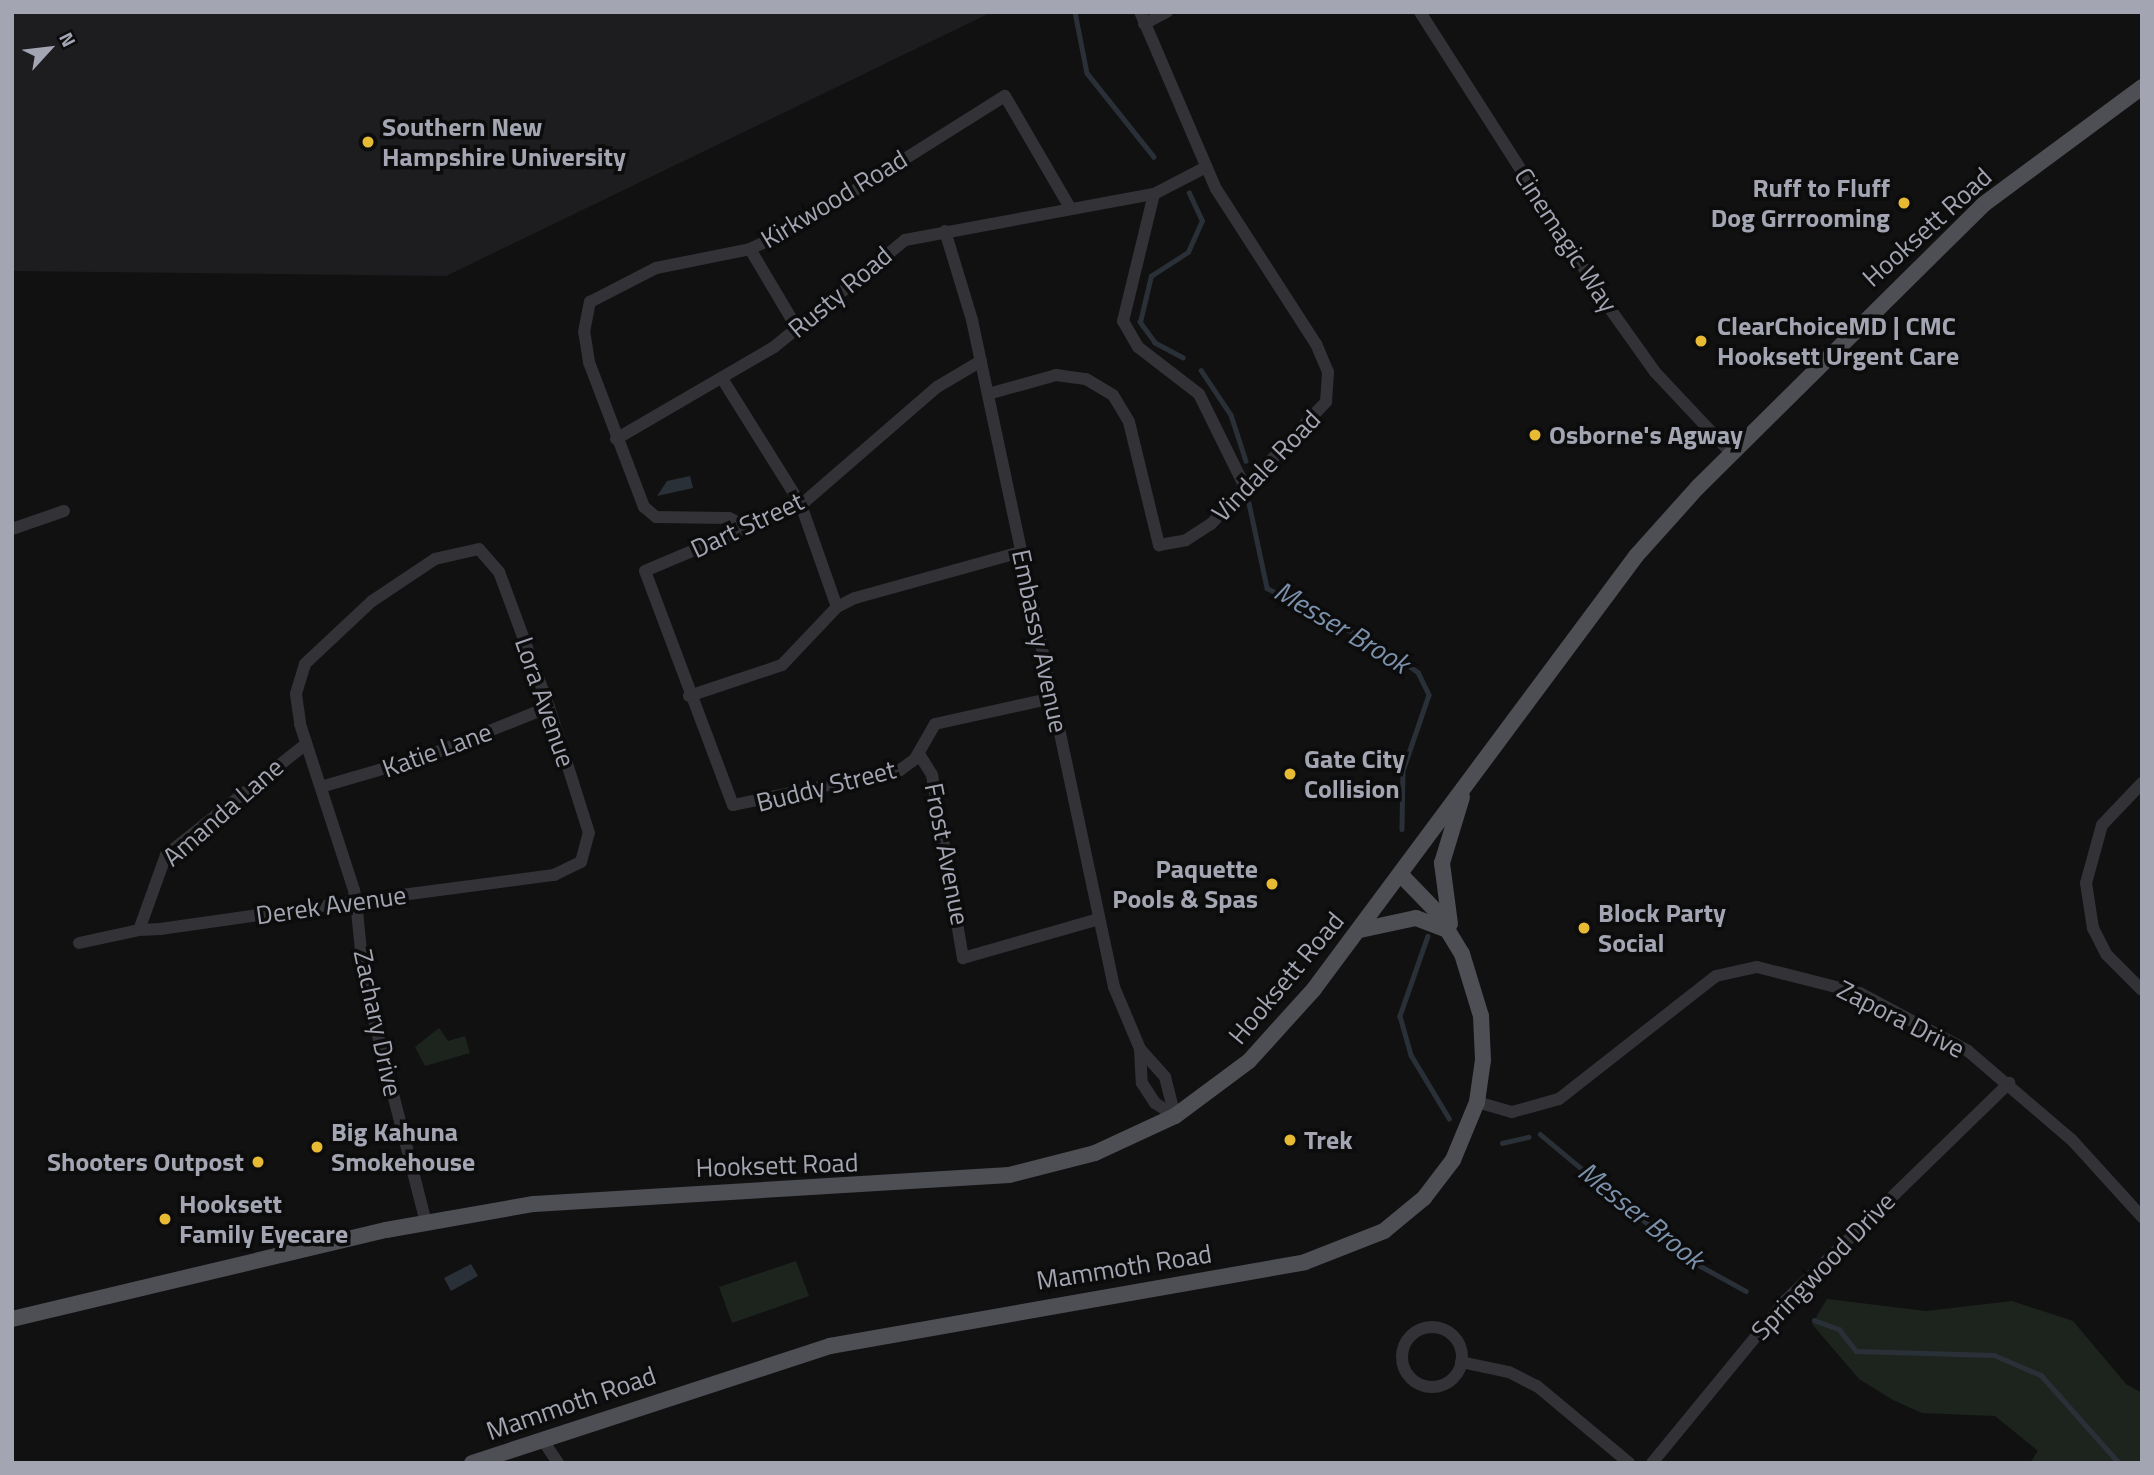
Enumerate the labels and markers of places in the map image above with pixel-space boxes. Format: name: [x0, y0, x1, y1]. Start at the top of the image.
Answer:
place label: Southern New Hampshire University: [382, 111, 626, 172]
marker: Southern New Hampshire University: [360, 134, 376, 150]
place label: Ruff to Fluff Dog Grrrooming: [1711, 172, 1890, 234]
marker: Ruff to Fluff Dog Grrrooming: [1896, 195, 1912, 211]
place label: ClearChoiceMD | CMC Hooksett Urgent Care: [1717, 310, 1959, 372]
marker: ClearChoiceMD | CMC Hooksett Urgent Care: [1691, 331, 1711, 351]
place label: Osborne's Agway: [1549, 419, 1743, 451]
marker: Osborne's Agway: [1527, 427, 1543, 443]
place label: Gate City Collision: [1304, 743, 1405, 804]
marker: Gate City Collision: [1282, 766, 1298, 782]
place label: Paquette Pools & Spas: [1112, 853, 1258, 914]
marker: Paquette Pools & Spas: [1264, 876, 1280, 892]
place label: Block Party Social: [1598, 897, 1726, 958]
marker: Block Party Social: [1576, 920, 1592, 936]
place label: Big Kahuna Smokehouse: [331, 1116, 475, 1178]
place label: Trek: [1304, 1124, 1353, 1156]
marker: Trek: [1282, 1132, 1298, 1148]
marker: Big Kahuna Smokehouse: [309, 1139, 325, 1155]
place label: Shooters Outpost: [47, 1146, 244, 1178]
marker: Shooters Outpost: [250, 1154, 266, 1170]
place label: Hooksett Family Eyecare: [179, 1188, 348, 1250]
marker: Hooksett Family Eyecare: [157, 1211, 173, 1227]

